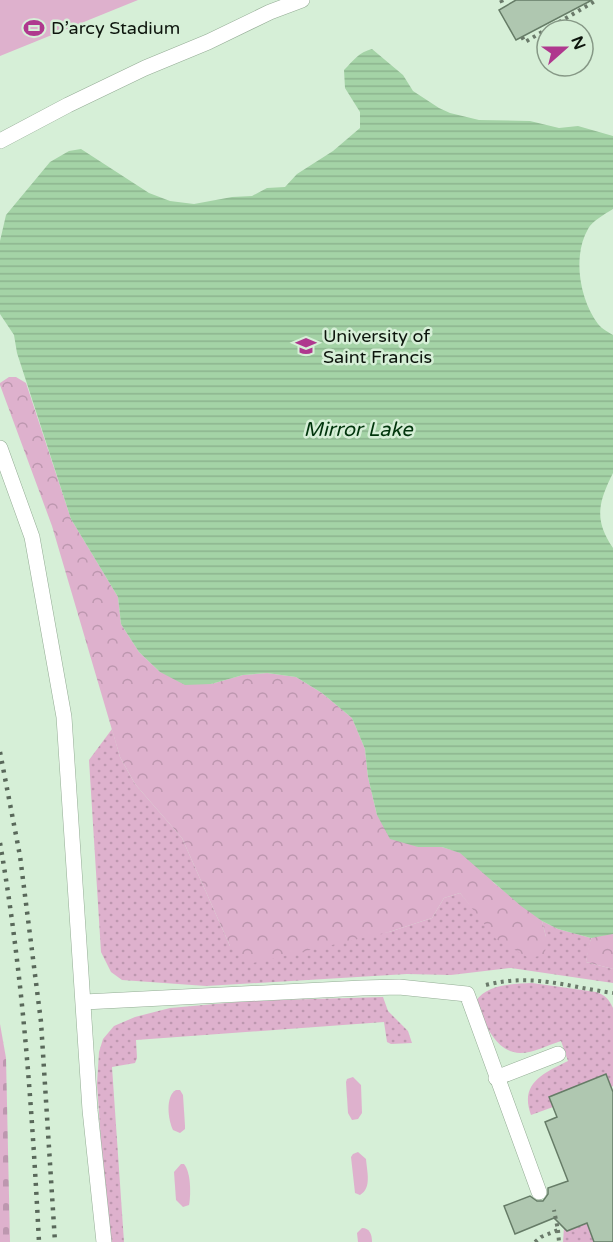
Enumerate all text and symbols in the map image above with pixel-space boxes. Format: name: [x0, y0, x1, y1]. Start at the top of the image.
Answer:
sports icon: D’arcy Stadium: [22, 16, 46, 40]
place label: D’arcy Stadium: [51, 17, 180, 39]
north arrow: [535, 18, 595, 78]
text: N: [566, 33, 590, 53]
place label: University of Saint Francis: [323, 325, 432, 368]
school or university icon: University of Saint Francis: [294, 334, 318, 358]
water label: Mirror Lake: [304, 418, 414, 442]

